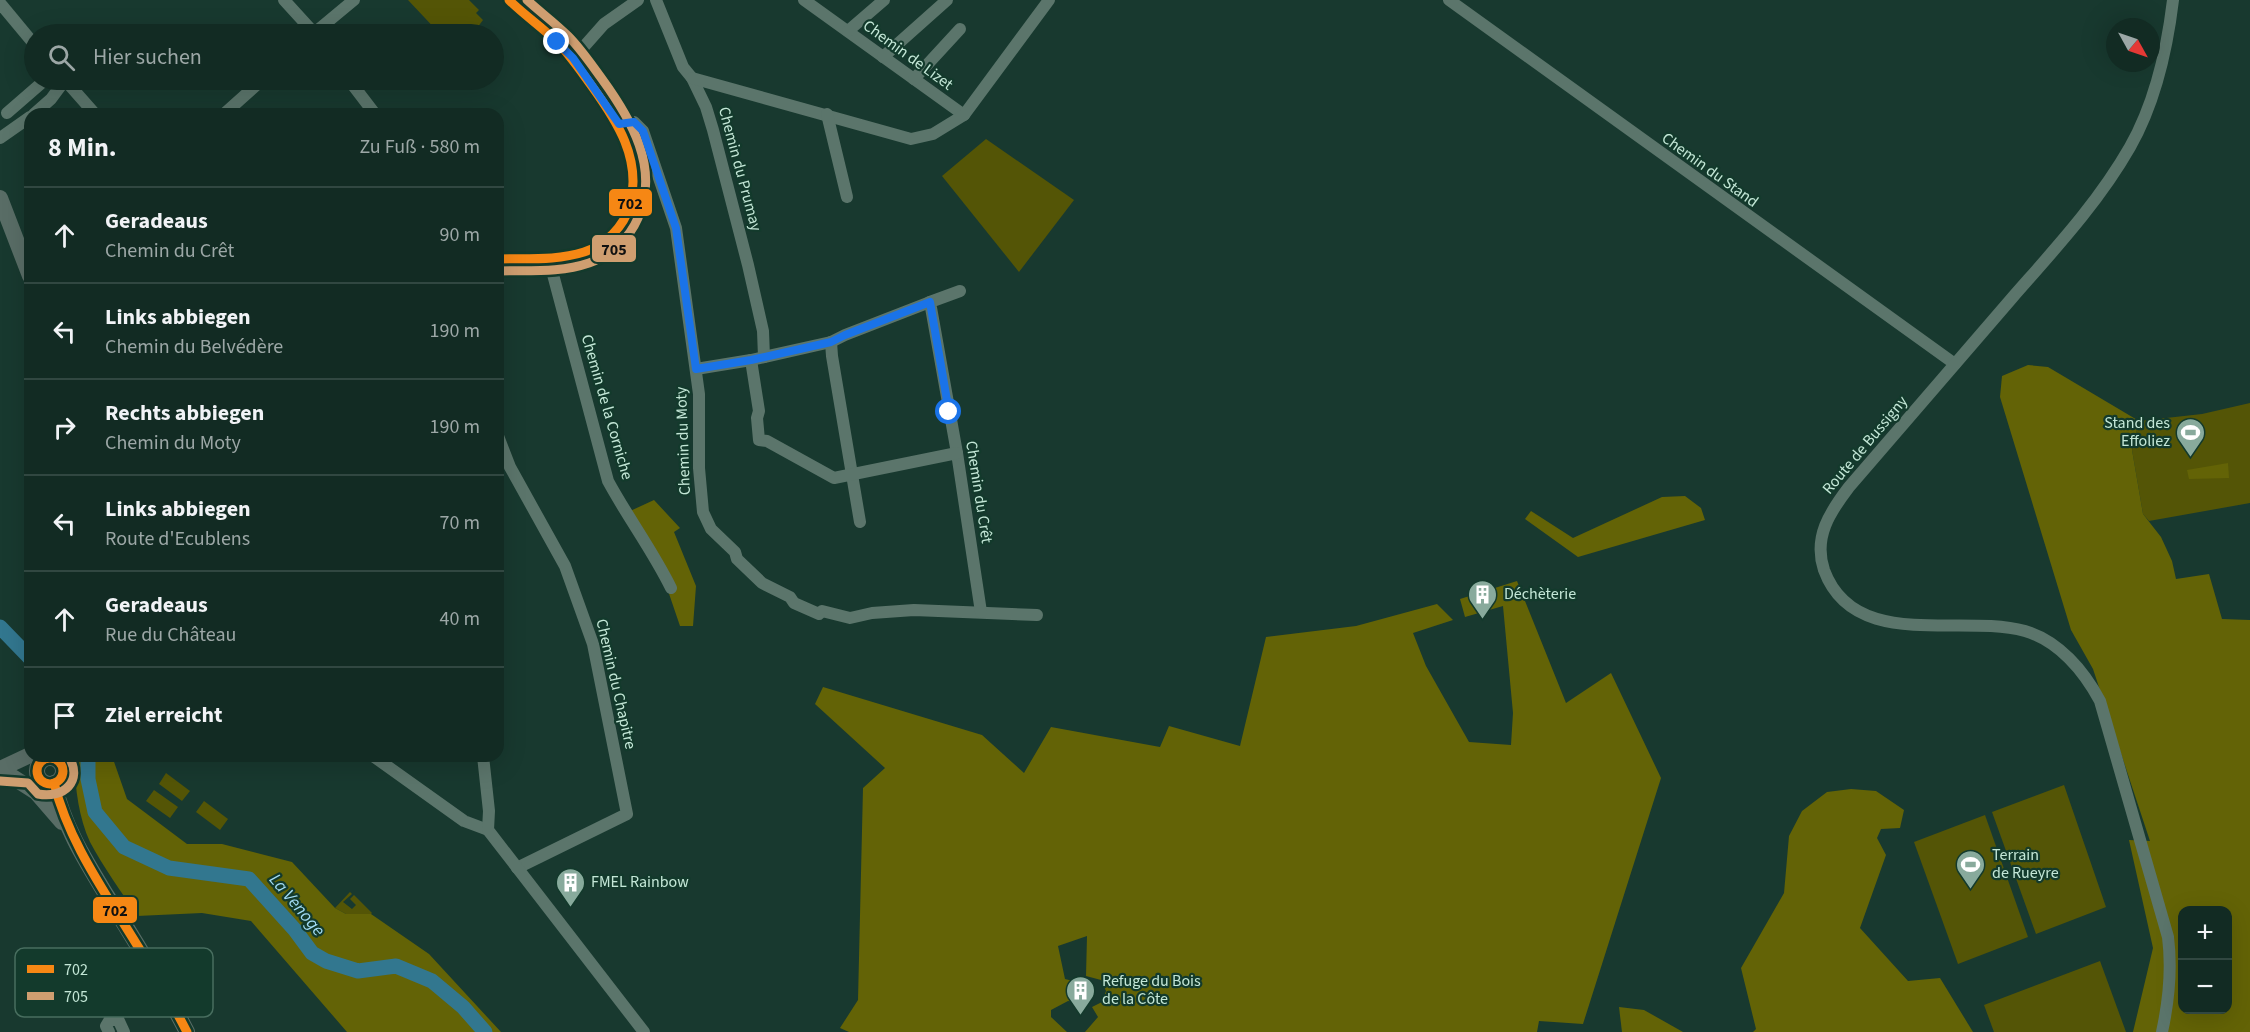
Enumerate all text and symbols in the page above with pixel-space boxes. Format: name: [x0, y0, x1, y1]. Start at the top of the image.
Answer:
street label: Chemin de Lizet: [858, 15, 958, 96]
north arrow: [2106, 18, 2160, 72]
search box: [24, 24, 504, 90]
route end: [543, 28, 569, 54]
icon: search: [45, 41, 78, 74]
text: Hier suchen: [93, 41, 202, 73]
street label: Chemin du Prumay: [713, 104, 767, 234]
street label: Chemin du Stand: [1657, 127, 1763, 213]
text: 8 Min.: [48, 129, 117, 166]
text: Zu Fuß · 580 m: [359, 133, 480, 161]
line badge: 702: [608, 188, 653, 217]
text: 702: [617, 193, 643, 215]
text: Geradeaus: [105, 205, 208, 237]
icon: ahead: [48, 219, 81, 252]
text: 90 m: [440, 221, 480, 249]
line badge: 705: [591, 234, 637, 263]
text: Chemin du Crêt: [105, 237, 234, 265]
text: 705: [601, 239, 627, 261]
text: Links abbiegen: [105, 301, 251, 333]
icon: left: [48, 315, 81, 348]
text: 190 m: [430, 317, 480, 345]
street label: Chemin de la Corniche: [576, 332, 638, 482]
text: Chemin du Belvédère: [105, 333, 283, 361]
street label: Chemin du Moty: [670, 386, 696, 496]
street label: Route de Bussigny: [1817, 391, 1913, 499]
text: Rechts abbiegen: [105, 397, 264, 429]
route start: [935, 398, 961, 424]
icon: right: [48, 411, 81, 444]
place label: Stand des Effoliez: [2104, 412, 2170, 452]
text: 190 m: [430, 413, 480, 441]
sports icon: Stand des Effoliez: [2175, 416, 2207, 458]
text: Chemin du Moty: [105, 429, 241, 457]
street label: Chemin du Crêt: [960, 439, 998, 545]
text: Links abbiegen: [105, 493, 251, 525]
icon: left: [48, 507, 81, 540]
text: 70 m: [440, 509, 480, 537]
text: Route d'Ecublens: [105, 525, 250, 553]
building icon: Déchèterie: [1467, 578, 1499, 620]
place label: Déchèterie: [1504, 583, 1576, 605]
text: Geradeaus: [105, 589, 208, 621]
icon: ahead: [48, 603, 81, 636]
text: 40 m: [440, 605, 480, 633]
street label: Chemin du Chapitre: [590, 617, 642, 751]
text: Rue du Château: [105, 621, 236, 649]
icon: arrive: [48, 699, 81, 732]
text: Ziel erreicht: [105, 699, 223, 731]
place label: Terrain de Rueyre: [1992, 844, 2059, 884]
sports icon: Terrain de Rueyre: [1955, 848, 1987, 890]
building icon: FMEL Rainbow: [554, 866, 586, 908]
water label: La Venoge: [263, 868, 331, 942]
place label: FMEL Rainbow: [591, 871, 689, 893]
line badge: 702: [92, 896, 138, 924]
text: 702: [102, 900, 128, 922]
map controls: [2178, 906, 2232, 1014]
button: +: [2178, 906, 2232, 960]
legend: [15, 948, 213, 1017]
text: 702: [64, 959, 88, 981]
button: −: [2178, 960, 2232, 1014]
place label: Refuge du Bois de la Côte: [1102, 970, 1201, 1010]
building icon: Refuge du Bois de la Côte: [1065, 974, 1097, 1016]
text: 705: [64, 986, 88, 1008]

